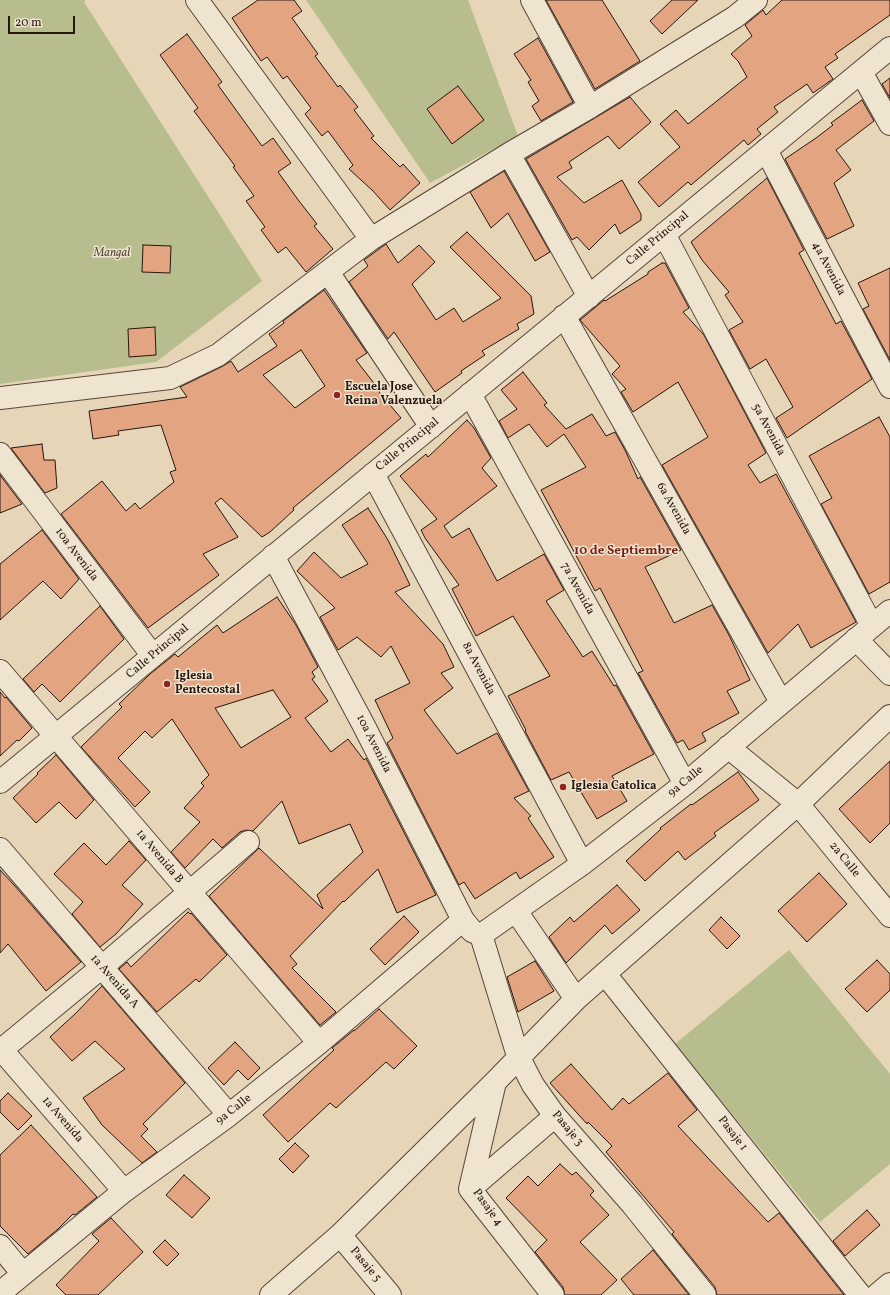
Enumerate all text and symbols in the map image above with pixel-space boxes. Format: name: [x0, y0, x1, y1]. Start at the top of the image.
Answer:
scale bar: [10, 8, 77, 34]
text: 20 m: [15, 15, 42, 31]
street label: Calle Principal: [624, 209, 692, 269]
street label: 4a Avenida: [808, 240, 848, 298]
park label: Mangal: [94, 247, 130, 261]
place label: Escuela Jose Reina Valenzuela: [345, 381, 443, 409]
marker: Escuela Jose Reina Valenzuela: [332, 390, 342, 400]
street label: 5a Avenida: [748, 401, 788, 459]
street label: Calle Principal: [373, 415, 443, 475]
street label: 6a Avenida: [653, 480, 693, 538]
street label: 10a Avenida: [51, 525, 101, 585]
district label: 10 de Septiembre: [574, 544, 678, 560]
street label: 7a Avenida: [557, 560, 597, 618]
street label: Calle Principal: [124, 622, 192, 682]
street label: 8a Avenida: [458, 640, 498, 698]
place label: Iglesia Pentecostal: [175, 670, 240, 698]
marker: Iglesia Pentecostal: [162, 679, 172, 689]
street label: 10a Avenida: [352, 712, 394, 776]
street label: 9a Calle: [665, 763, 707, 801]
place label: Iglesia Catolica: [571, 780, 657, 794]
marker: Iglesia Catolica: [558, 782, 568, 792]
street label: 1a Avenida B: [132, 827, 186, 887]
street label: 2a Calle: [825, 839, 863, 881]
street label: 1a Avenida A: [87, 952, 141, 1012]
street label: 9a Calle: [213, 1092, 255, 1128]
street label: 1a Avenida: [38, 1094, 86, 1146]
street label: Pasaje 3: [548, 1108, 586, 1150]
street label: Pasaje 1: [714, 1114, 750, 1154]
street label: Pasaje 4: [469, 1186, 505, 1230]
street label: Pasaje 5: [346, 1245, 384, 1285]

